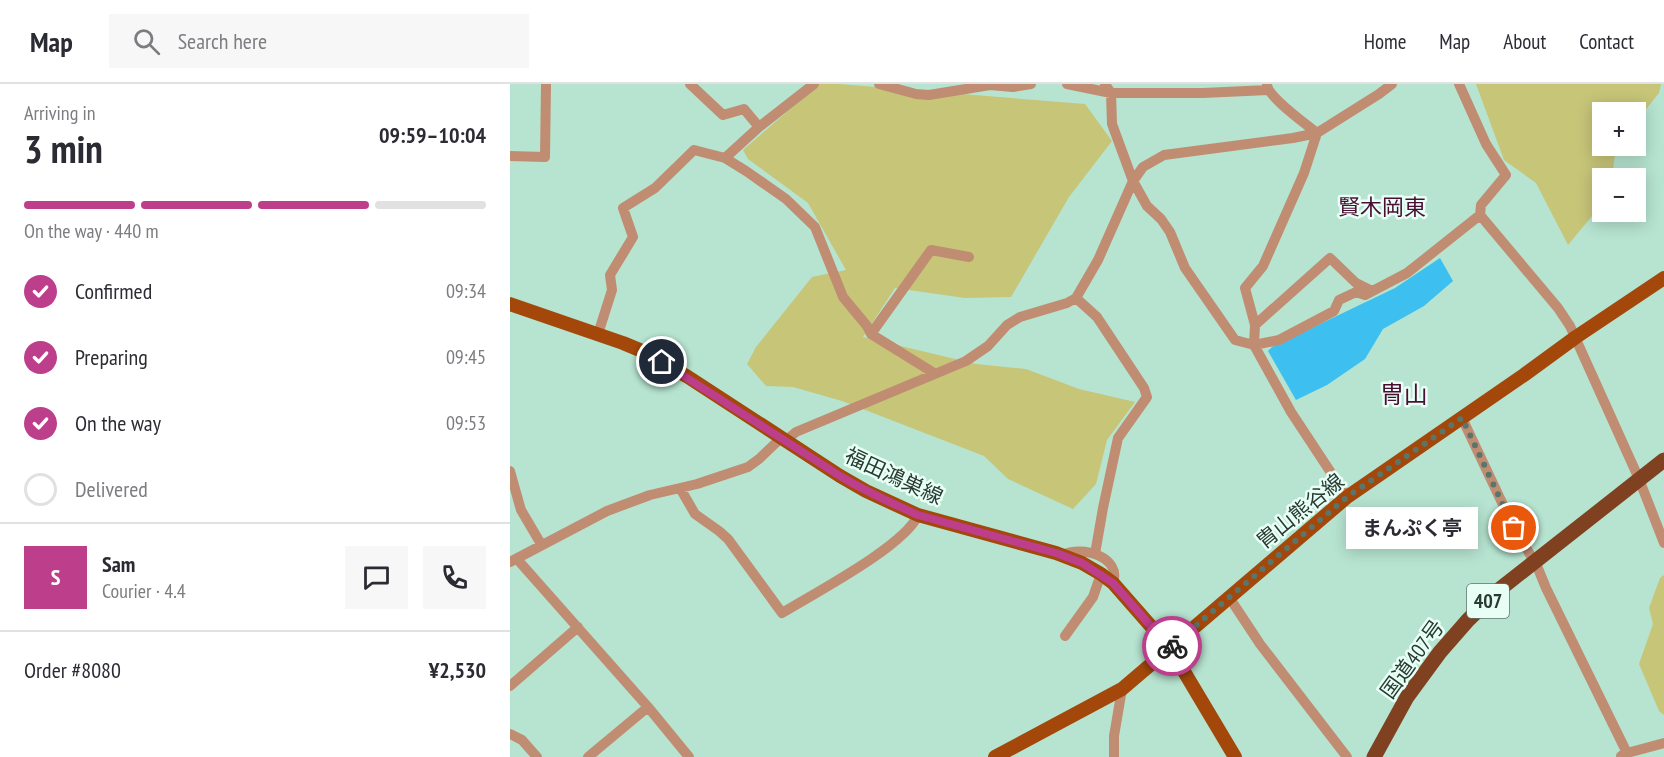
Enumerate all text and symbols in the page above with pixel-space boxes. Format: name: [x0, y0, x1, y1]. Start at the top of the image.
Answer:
search box: [109, 14, 529, 68]
text: Map: [30, 23, 73, 60]
icon: search: [130, 25, 163, 58]
text: Search here: [178, 27, 267, 55]
text: Home: [1364, 28, 1406, 55]
text: Map: [1439, 28, 1470, 55]
text: About: [1503, 28, 1546, 55]
text: Contact: [1579, 28, 1634, 55]
text: Arriving in: [24, 100, 96, 126]
map controls: [1592, 102, 1646, 222]
button: +: [1592, 102, 1646, 156]
text: 09:59–10:04: [379, 121, 486, 149]
text: 3 min: [24, 123, 103, 174]
button: −: [1592, 168, 1646, 222]
district label: 賢木岡東: [1338, 193, 1426, 221]
text: On the way · 440 m: [24, 218, 159, 244]
icon: check: [24, 275, 57, 308]
text: Confirmed: [75, 277, 152, 305]
text: 09:34: [446, 278, 486, 304]
pin: [636, 336, 687, 387]
icon: check: [24, 341, 57, 374]
text: Preparing: [75, 343, 148, 371]
text: 09:45: [446, 344, 486, 370]
icon: home: [645, 345, 678, 378]
district label: 冑山: [1380, 379, 1428, 410]
icon: check: [24, 407, 57, 440]
text: On the way: [75, 409, 161, 437]
text: 09:53: [446, 410, 486, 436]
street label: 福田鴻巣線: [841, 442, 947, 510]
street label: 胄山熊谷線: [1251, 467, 1349, 555]
text: Delivered: [75, 475, 148, 503]
pin: [1488, 502, 1539, 553]
callout: まんぷく亭: [1346, 507, 1478, 549]
icon: bag: [1497, 511, 1530, 544]
text: まんぷく亭: [1362, 515, 1462, 541]
button: chat: [345, 546, 408, 609]
button: phone: [423, 546, 486, 609]
text: Sam: [102, 550, 135, 578]
text: S: [51, 563, 60, 591]
text: Courier · 4.4: [102, 578, 186, 604]
road number: 407: [1467, 584, 1509, 618]
street label: 国道407号: [1374, 614, 1450, 704]
courier: [1142, 616, 1202, 676]
icon: bike: [1156, 630, 1189, 663]
text: Order #8080: [24, 656, 121, 684]
text: ¥2,530: [429, 656, 486, 684]

